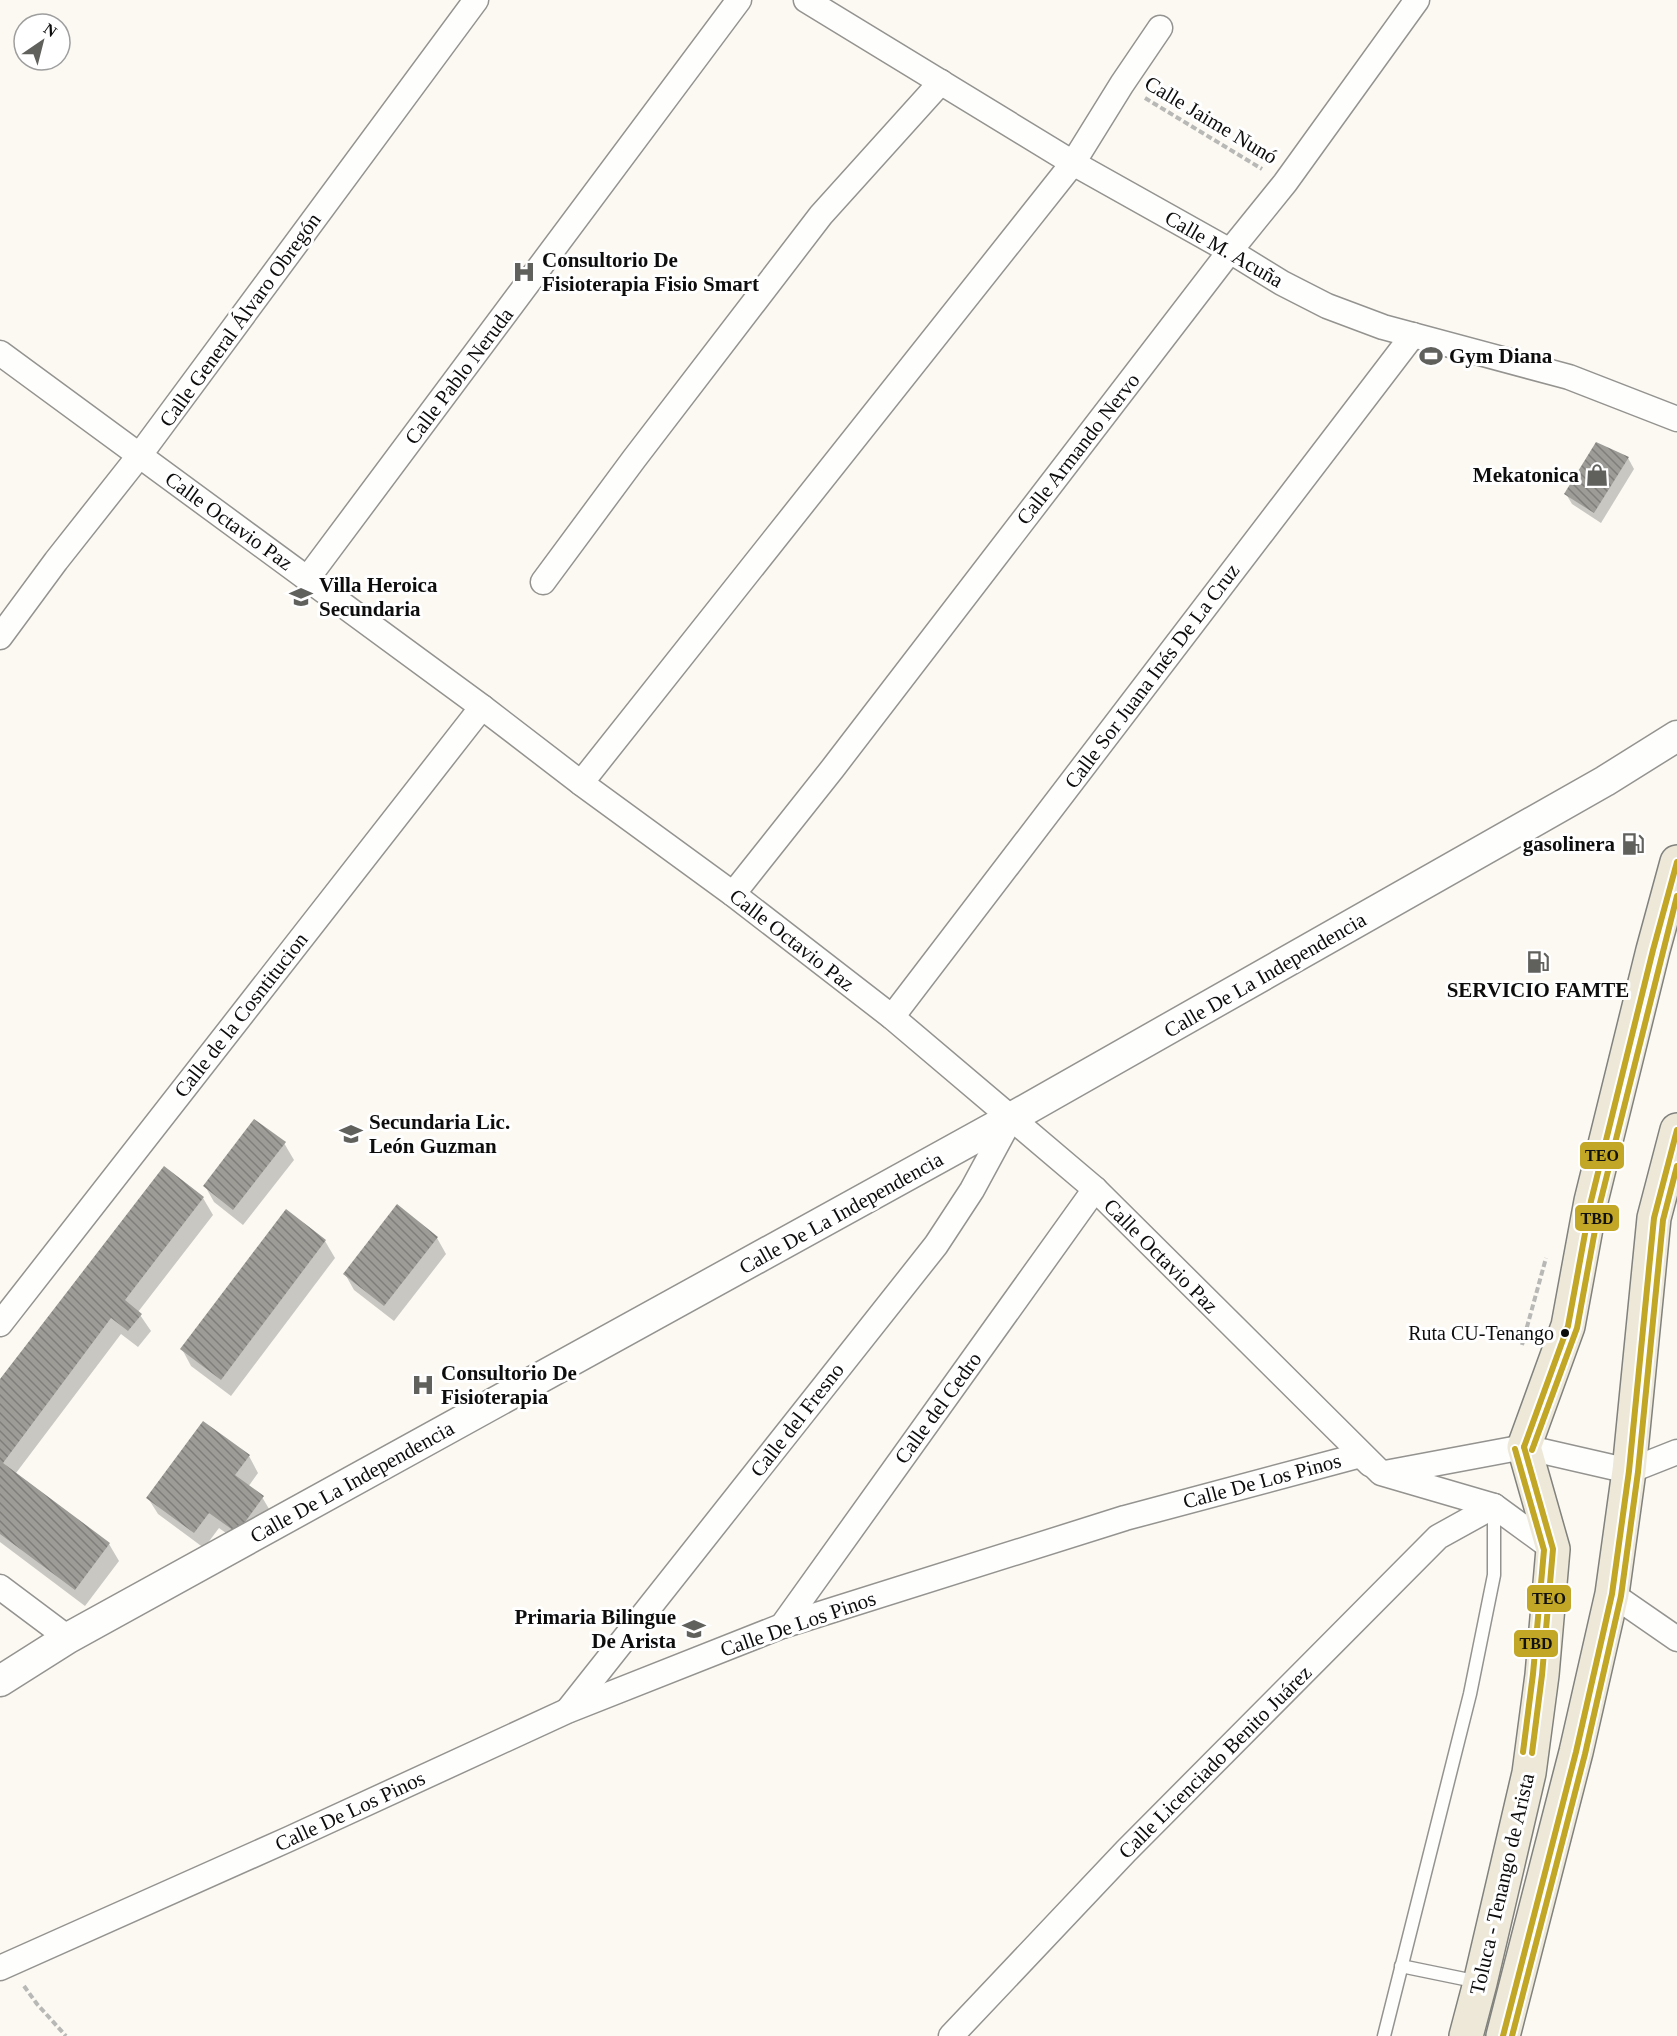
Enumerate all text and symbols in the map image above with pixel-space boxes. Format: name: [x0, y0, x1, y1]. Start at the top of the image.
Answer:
north arrow: [12, 12, 72, 72]
text: N: [41, 20, 60, 41]
street label: Calle Jaime Nunó: [1140, 71, 1282, 169]
street label: Calle M. Acuña: [1161, 206, 1288, 293]
street label: Calle General Álvaro Obregón: [154, 208, 326, 432]
place label: Consultorio De Fisioterapia Fisio Smart: [542, 248, 759, 296]
hospital icon: Consultorio De Fisioterapia Fisio Smart: [511, 259, 537, 285]
street label: Calle Pablo Neruda: [400, 303, 518, 449]
sports icon: Gym Diana: [1418, 343, 1444, 369]
place label: Gym Diana: [1449, 344, 1553, 368]
street label: Calle Armando Nervo: [1011, 369, 1145, 529]
shop icon: Mekatonica: [1584, 462, 1610, 488]
place label: Mekatonica: [1473, 463, 1579, 487]
street label: Calle Octavio Paz: [161, 467, 297, 575]
street label: Calle Sor Juana Inés De La Cruz: [1060, 559, 1244, 793]
place label: Villa Heroica Secundaria: [319, 573, 438, 621]
school or university icon: Villa Heroica Secundaria: [288, 584, 314, 610]
fuel station icon: gasolinera: [1620, 831, 1646, 857]
place label: gasolinera: [1523, 832, 1615, 856]
street label: Calle Octavio Paz: [725, 884, 859, 996]
street label: Calle De La Independencia: [1160, 907, 1371, 1043]
street label: Calle de la Cosntitucion: [169, 927, 313, 1102]
fuel station icon: SERVICIO FAMTE: [1525, 949, 1551, 975]
place label: SERVICIO FAMTE: [1447, 978, 1629, 1002]
place label: Secundaria Lic. León Guzman: [369, 1110, 510, 1158]
school or university icon: Secundaria Lic. León Guzman: [338, 1121, 364, 1147]
line badge: TEO: [1579, 1141, 1625, 1170]
street label: Calle De La Independencia: [735, 1147, 948, 1279]
text: TEO: [1585, 1147, 1619, 1164]
street label: Calle Octavio Paz: [1099, 1194, 1223, 1318]
line badge: TBD: [1574, 1204, 1620, 1232]
text: TBD: [1581, 1210, 1613, 1227]
place label: Ruta CU-Tenango: [1408, 1322, 1554, 1345]
marker: Ruta CU-Tenango: [1559, 1327, 1571, 1339]
street label: Calle del Cedro: [890, 1348, 986, 1468]
street label: Calle del Fresno: [745, 1358, 849, 1482]
place label: Consultorio De Fisioterapia: [441, 1361, 577, 1409]
hospital icon: Consultorio De Fisioterapia: [410, 1372, 436, 1398]
street label: Calle De La Independencia: [246, 1416, 459, 1548]
street label: Calle De Los Pinos: [1180, 1448, 1344, 1514]
line badge: TEO: [1526, 1584, 1572, 1613]
street label: Calle De Los Pinos: [717, 1586, 879, 1662]
text: TEO: [1532, 1590, 1566, 1607]
place label: Primaria Bilingue De Arista: [514, 1605, 676, 1653]
school or university icon: Primaria Bilingue De Arista: [681, 1616, 707, 1642]
line badge: TBD: [1513, 1629, 1559, 1658]
text: TBD: [1520, 1635, 1552, 1652]
street label: Calle Licenciado Benito Juárez: [1114, 1661, 1316, 1863]
street label: Calle De Los Pinos: [271, 1766, 429, 1856]
street label: Toluca - Tenango de Arista: [1465, 1770, 1539, 1997]

